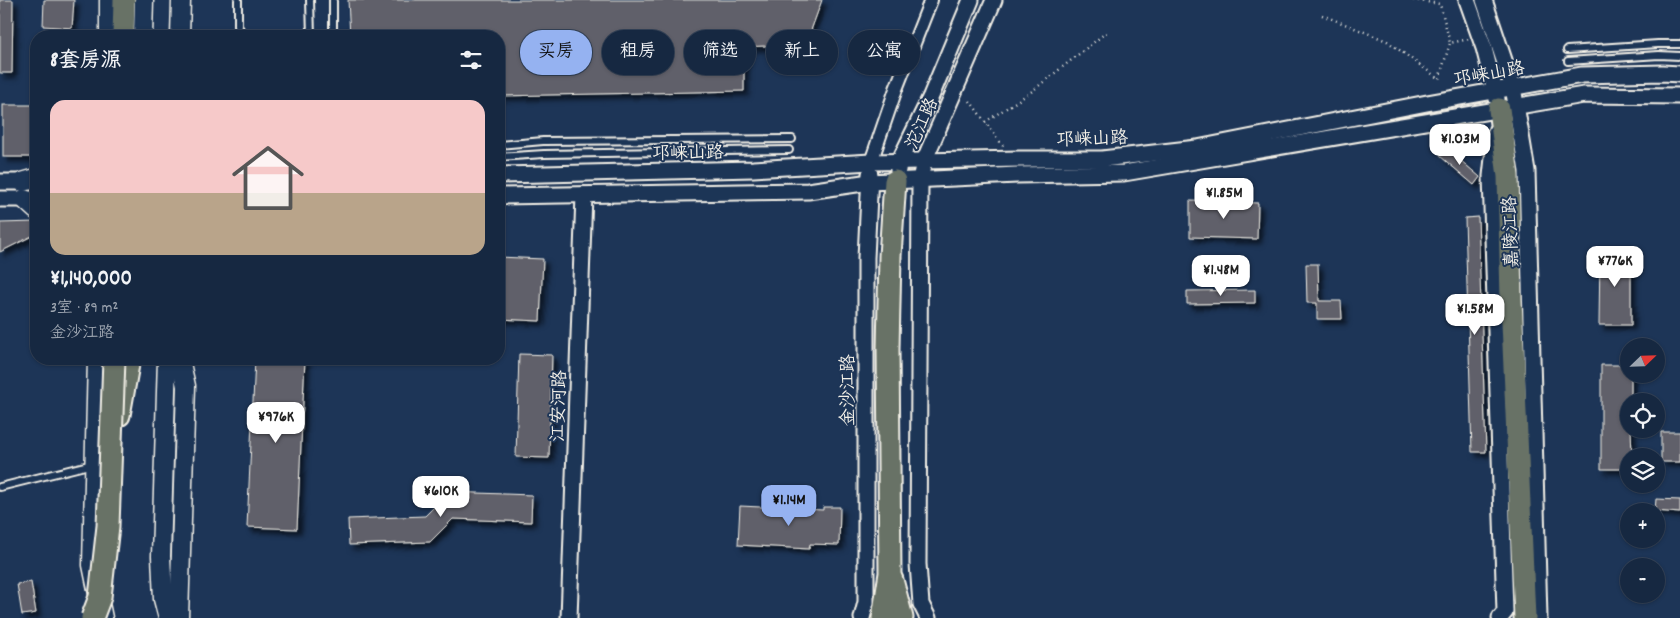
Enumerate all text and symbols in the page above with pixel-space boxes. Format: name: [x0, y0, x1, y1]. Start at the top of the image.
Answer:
chip: 买房: [520, 30, 592, 75]
chip: 租房: [602, 30, 674, 75]
chip: 筛选: [684, 30, 756, 75]
chip: 新上: [766, 30, 838, 75]
chip: 公寓: [848, 30, 920, 75]
icon: filters: [457, 46, 485, 74]
text: 8套房源: [50, 47, 121, 77]
street label: 邛崃山路: [1452, 57, 1527, 94]
street label: 沱江路: [901, 94, 946, 154]
pin: ¥1.03M: [1419, 124, 1501, 166]
street label: 邛崃山路: [1056, 127, 1129, 154]
text: ¥1.03M: [1440, 128, 1480, 151]
icon: home: [223, 133, 313, 223]
street label: 邛崃山路: [652, 141, 724, 168]
pin: ¥1.85M: [1183, 178, 1265, 220]
text: ¥1.85M: [1205, 182, 1243, 205]
street label: 嘉陵江路: [1499, 195, 1526, 268]
pin: ¥776K: [1580, 246, 1650, 288]
text: ¥776K: [1597, 250, 1633, 273]
pin: ¥1.48M: [1180, 254, 1262, 297]
text: ¥1.48M: [1203, 259, 1239, 282]
text: ¥1,140,000: [50, 265, 132, 295]
pin: ¥1.58M: [1434, 294, 1516, 336]
text: 3室 · 89 m²: [50, 297, 118, 320]
text: ¥1.58M: [1456, 298, 1494, 321]
text: 金沙江路: [50, 322, 114, 345]
north arrow: [1620, 338, 1665, 382]
map controls: [1620, 338, 1665, 603]
street label: 金沙江路: [837, 354, 862, 426]
street label: 江安河路: [547, 370, 574, 443]
button: locate: [1620, 393, 1665, 438]
pin: ¥976K: [241, 402, 311, 444]
text: ¥976K: [258, 406, 294, 429]
button: layers: [1620, 448, 1665, 493]
pin: ¥610K: [406, 476, 476, 518]
text: ¥610K: [423, 480, 459, 503]
pin: ¥1.14M: [748, 484, 830, 527]
text: ¥1.14M: [772, 489, 806, 512]
button: +: [1620, 503, 1665, 548]
button: −: [1620, 558, 1665, 603]

